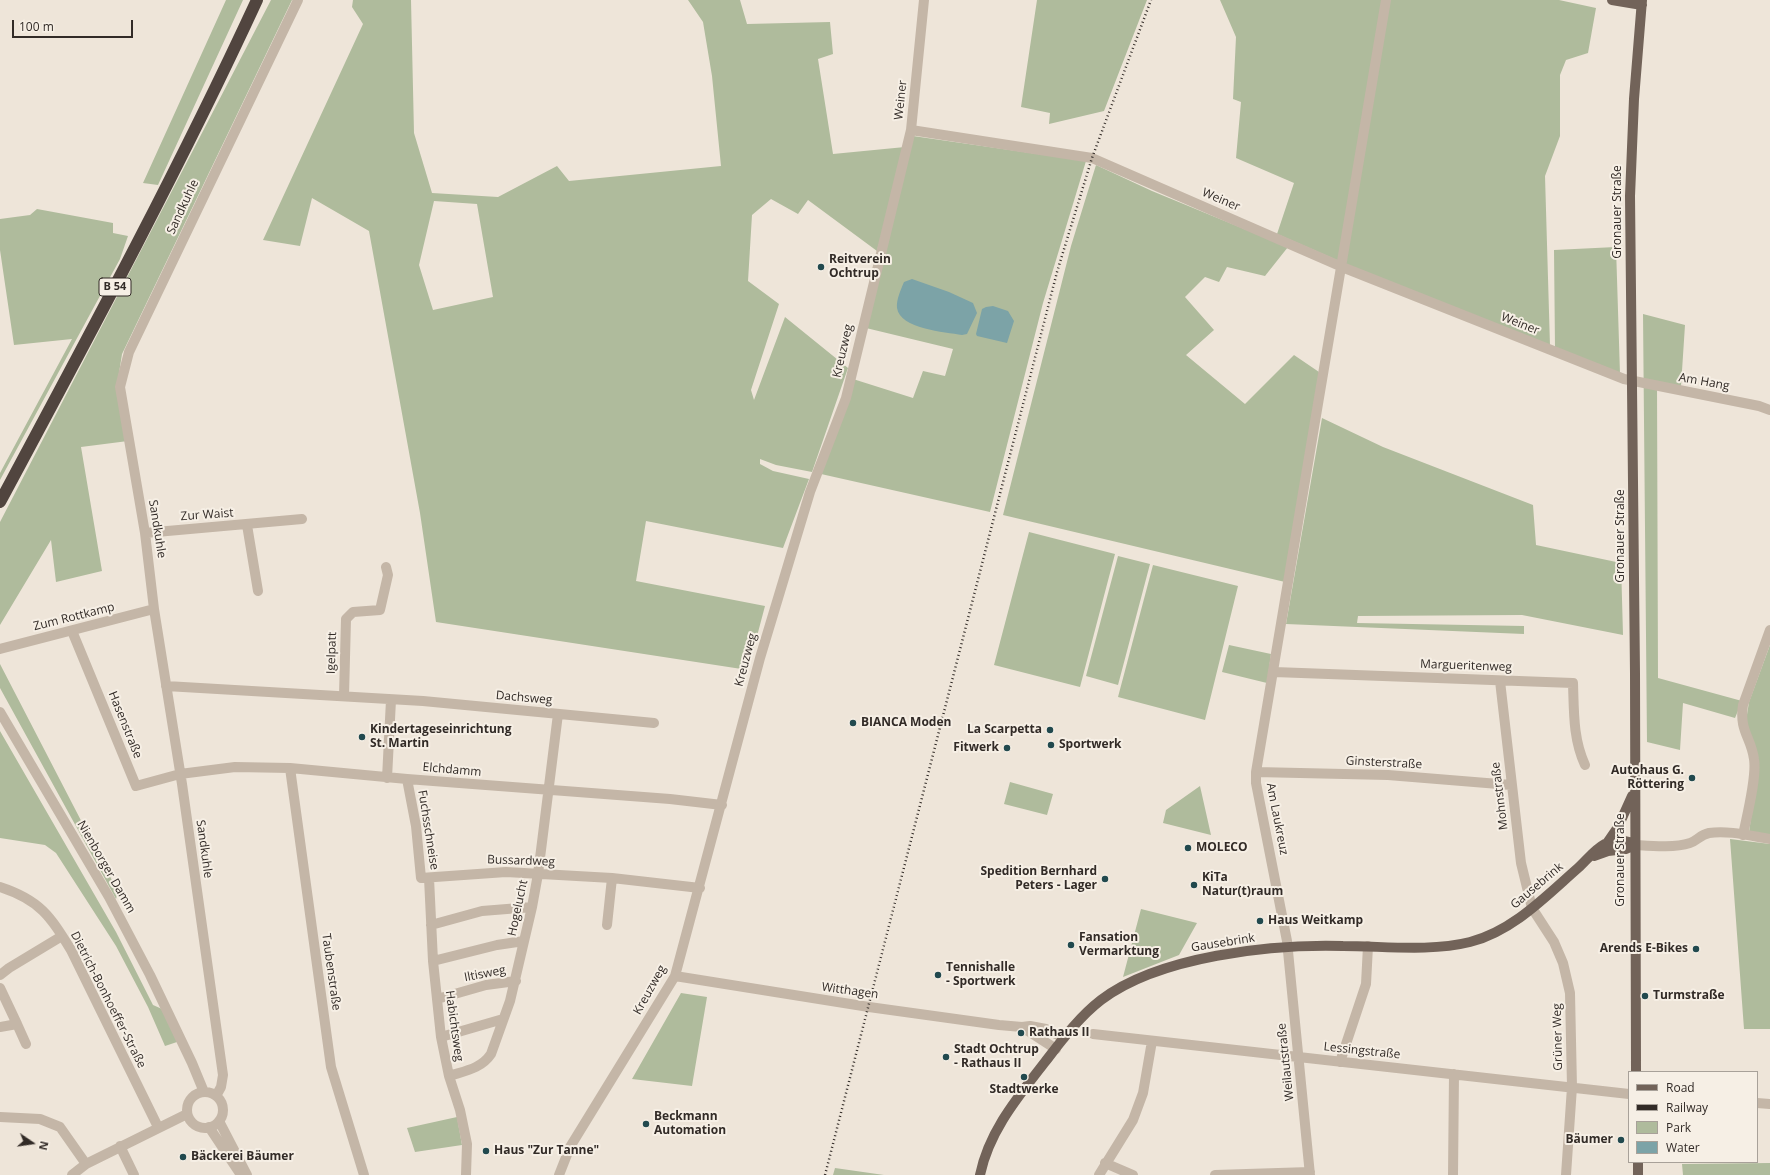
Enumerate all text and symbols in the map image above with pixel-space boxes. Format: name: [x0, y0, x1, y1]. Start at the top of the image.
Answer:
scale bar: [14, 12, 135, 38]
text: 100 m: [19, 18, 54, 35]
street label: Weiner: [892, 79, 910, 121]
street label: Gronauer Straße: [1611, 165, 1625, 259]
street label: Sandkuhle: [164, 177, 202, 237]
street label: Weiner: [1200, 186, 1242, 214]
place label: Reitverein Ochtrup: [829, 253, 891, 281]
marker: Reitverein Ochtrup: [816, 262, 826, 272]
road number: B 54: [99, 278, 131, 296]
street label: Weiner: [1499, 310, 1541, 338]
street label: Kreuzweg: [830, 323, 856, 379]
street label: Am Hang: [1678, 370, 1730, 394]
street label: Gronauer Straße: [1614, 489, 1628, 583]
street label: Sandkuhle: [145, 499, 169, 559]
street label: Zur Waist: [180, 506, 234, 524]
street label: Zum Rottkamp: [32, 600, 116, 634]
street label: Igelpatt: [324, 632, 340, 674]
street label: Kreuzweg: [732, 632, 760, 688]
street label: Margueritenweg: [1420, 657, 1512, 675]
street label: Dachsweg: [495, 688, 553, 708]
street label: Hasenstraße: [105, 689, 145, 761]
place label: BIANCA Moden: [861, 716, 951, 730]
marker: BIANCA Moden: [848, 718, 858, 728]
place label: Kindertageseinrichtung St. Martin: [370, 723, 512, 751]
place label: La Scarpetta: [967, 723, 1042, 737]
marker: La Scarpetta: [1045, 725, 1055, 735]
marker: Kindertageseinrichtung St. Martin: [357, 732, 367, 742]
place label: Sportwerk: [1059, 738, 1122, 752]
marker: Sportwerk: [1046, 740, 1056, 750]
place label: Fitwerk: [953, 741, 999, 755]
marker: Fitwerk: [1002, 743, 1012, 753]
street label: Ginsterstraße: [1345, 754, 1423, 772]
street label: Elchdamm: [422, 760, 482, 780]
street label: Mohnstraße: [1489, 761, 1511, 831]
place label: Autohaus G. Röttering: [1611, 764, 1684, 792]
marker: Autohaus G. Röttering: [1687, 773, 1697, 783]
street label: Am Laukreuz: [1263, 782, 1291, 856]
street label: Fuchsschneise: [415, 789, 441, 871]
street label: Gronauer Straße: [1614, 813, 1628, 907]
street label: Nienborger Damm: [74, 818, 138, 916]
street label: Sandkuhle: [193, 819, 215, 879]
place label: MOLECO: [1196, 841, 1248, 855]
marker: MOLECO: [1183, 843, 1193, 853]
street label: Bussardweg: [487, 853, 555, 869]
street label: Gausebrink: [1508, 860, 1566, 912]
place label: Spedition Bernhard Peters - Lager: [980, 865, 1097, 893]
place label: KiTa Natur(t)raum: [1202, 871, 1283, 899]
marker: Spedition Bernhard Peters - Lager: [1100, 874, 1110, 884]
street label: Hogelucht: [505, 879, 531, 937]
marker: KiTa Natur(t)raum: [1189, 880, 1199, 890]
place label: Haus Weitkamp: [1268, 914, 1363, 928]
marker: Haus Weitkamp: [1255, 916, 1265, 926]
street label: Dietrich-Bonhoeffer-Straße: [67, 929, 149, 1071]
place label: Fansation Vermarktung: [1079, 931, 1159, 959]
street label: Gausebrink: [1190, 931, 1256, 955]
street label: Taubenstraße: [318, 932, 344, 1012]
marker: Fansation Vermarktung: [1066, 940, 1076, 950]
place label: Arends E-Bikes: [1600, 942, 1688, 956]
marker: Arends E-Bikes: [1691, 944, 1701, 954]
place label: Tennishalle - Sportwerk: [946, 961, 1016, 989]
street label: Iltisweg: [463, 963, 507, 985]
street label: Kreuzweg: [630, 963, 670, 1017]
marker: Tennishalle - Sportwerk: [933, 970, 943, 980]
street label: Witthagen: [821, 980, 879, 1002]
place label: Turmstraße: [1653, 989, 1725, 1003]
street label: Habichtsweg: [442, 990, 466, 1062]
marker: Turmstraße: [1640, 991, 1650, 1001]
street label: Grüner Weg: [1550, 1003, 1566, 1071]
street label: Weilautstraße: [1275, 1022, 1297, 1102]
place label: Rathaus II: [1029, 1026, 1089, 1040]
marker: Rathaus II: [1016, 1028, 1026, 1038]
street label: Lessingstraße: [1323, 1040, 1401, 1062]
place label: Stadt Ochtrup - Rathaus II: [954, 1043, 1039, 1071]
marker: Stadt Ochtrup - Rathaus II: [941, 1052, 951, 1062]
legend: [1628, 1071, 1758, 1163]
marker: Stadtwerke: [1019, 1072, 1029, 1082]
text: Road: [1666, 1079, 1695, 1096]
place label: Stadtwerke: [989, 1083, 1059, 1097]
text: Railway: [1666, 1099, 1708, 1116]
place label: Beckmann Automation: [654, 1110, 726, 1138]
marker: Beckmann Automation: [641, 1119, 651, 1129]
text: Park: [1666, 1119, 1691, 1136]
north arrow: [12, 1123, 52, 1163]
place label: Bäumer: [1565, 1133, 1613, 1147]
marker: Bäumer: [1616, 1135, 1626, 1145]
text: Water: [1666, 1139, 1700, 1156]
text: N: [36, 1140, 52, 1152]
place label: Haus "Zur Tanne": [494, 1144, 599, 1158]
marker: Haus "Zur Tanne": [481, 1146, 491, 1156]
place label: Bäckerei Bäumer: [191, 1150, 294, 1164]
marker: Bäckerei Bäumer: [178, 1152, 188, 1162]

